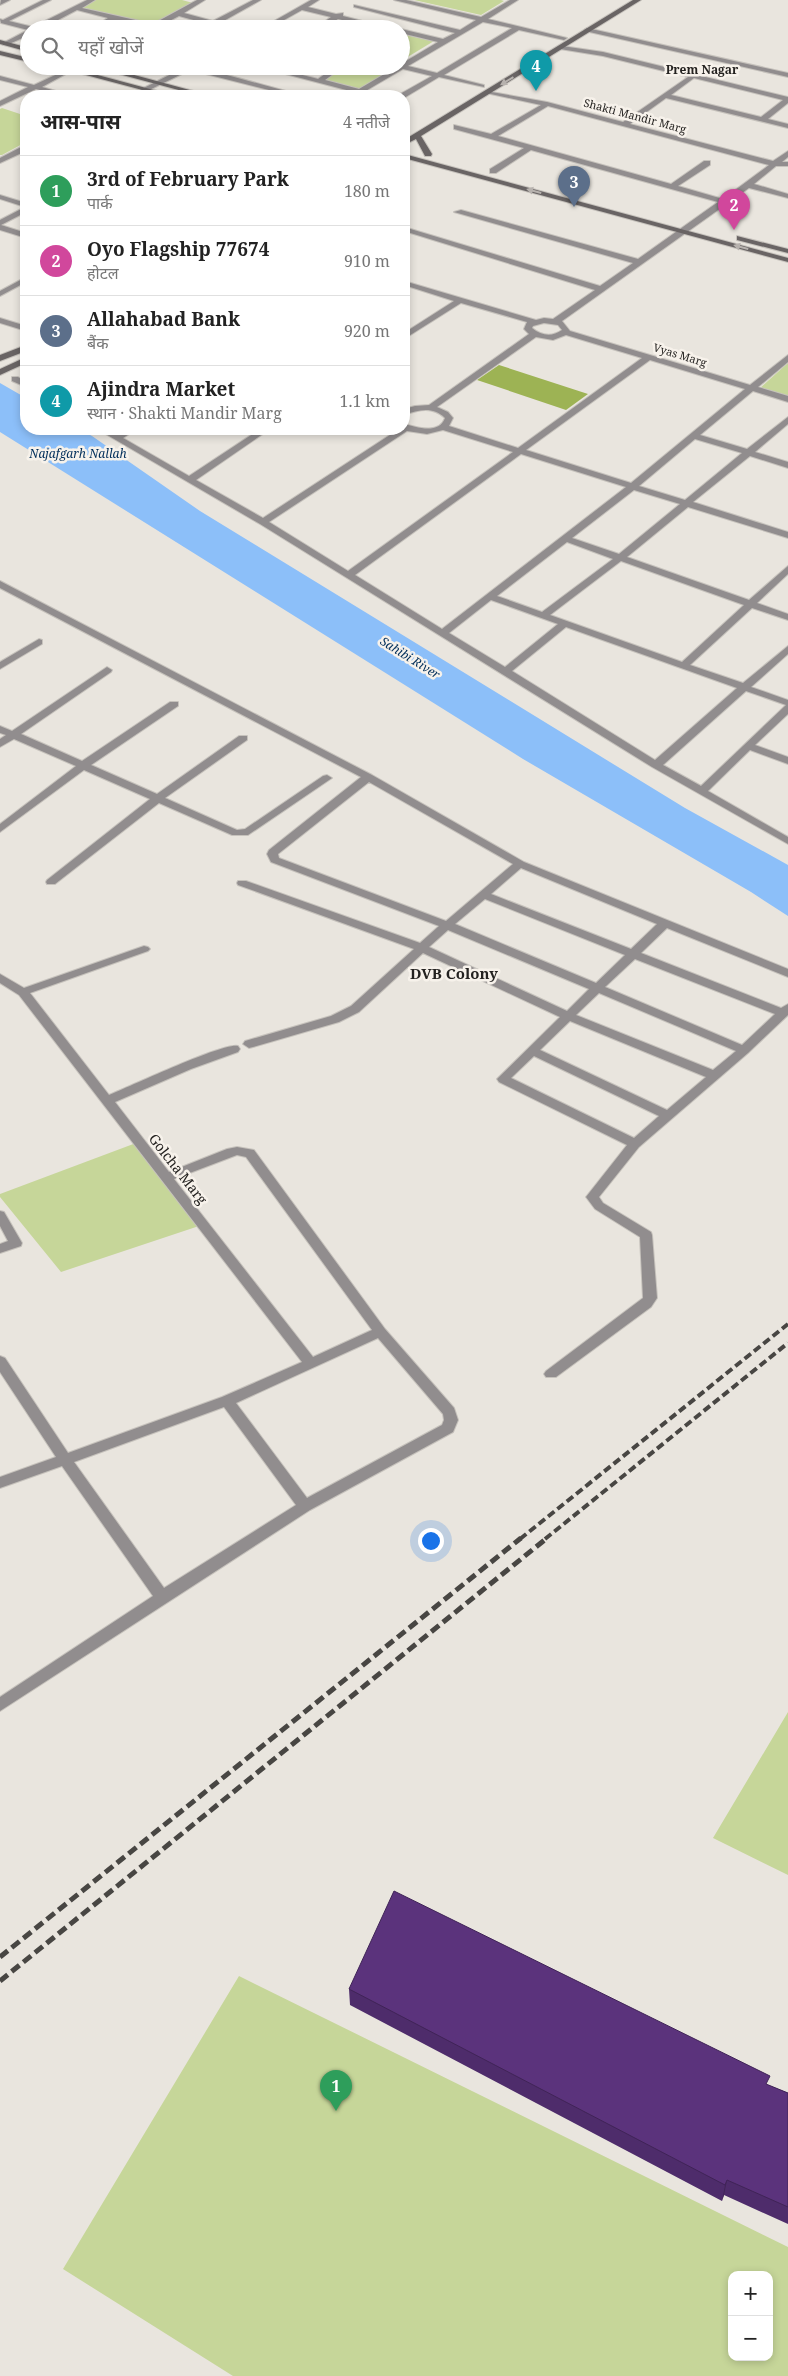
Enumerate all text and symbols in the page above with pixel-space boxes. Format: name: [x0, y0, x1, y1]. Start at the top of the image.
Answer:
search box: [20, 20, 410, 75]
icon: search: [38, 34, 66, 62]
text: यहाँ खोजें: [78, 34, 144, 60]
pin: 4: [520, 50, 552, 91]
district label: Prem Nagar: [666, 61, 739, 78]
one-way arrow: [501, 76, 514, 85]
street label: Shakti Mandir Marg: [582, 95, 688, 136]
text: आस-पास: [40, 107, 121, 135]
text: 4 नतीजे: [343, 111, 390, 133]
text: 3rd of February Park: [87, 166, 289, 192]
pin: 3: [558, 166, 590, 207]
text: 1: [51, 180, 61, 202]
text: 180 m: [344, 180, 390, 202]
one-way arrow: [526, 187, 541, 195]
pin: 2: [718, 189, 750, 230]
text: पार्क: [87, 192, 113, 214]
text: Oyo Flagship 77674: [87, 236, 269, 262]
one-way arrow: [733, 243, 748, 251]
text: 2: [51, 250, 61, 272]
text: 910 m: [344, 250, 390, 272]
text: होटल: [87, 262, 119, 284]
text: Allahabad Bank: [87, 306, 240, 332]
text: 3: [51, 320, 61, 342]
text: 920 m: [344, 320, 390, 342]
text: बैंक: [87, 332, 108, 354]
street label: Vyas Marg: [652, 339, 709, 370]
text: Ajindra Market: [87, 376, 235, 402]
text: 4: [51, 390, 61, 412]
text: 1.1 km: [339, 390, 390, 412]
text: स्थान · Shakti Mandir Marg: [87, 402, 282, 424]
water label: Najafgarh Nallah: [28, 445, 127, 462]
water label: Sahibi River: [377, 632, 444, 683]
district label: DVB Colony: [410, 963, 498, 983]
street label: Golcha Marg: [145, 1129, 212, 1208]
your location: [418, 1528, 444, 1554]
pin: 1: [320, 2070, 352, 2111]
map controls: [728, 2271, 773, 2361]
button: +: [728, 2271, 773, 2316]
button: −: [728, 2316, 773, 2361]

